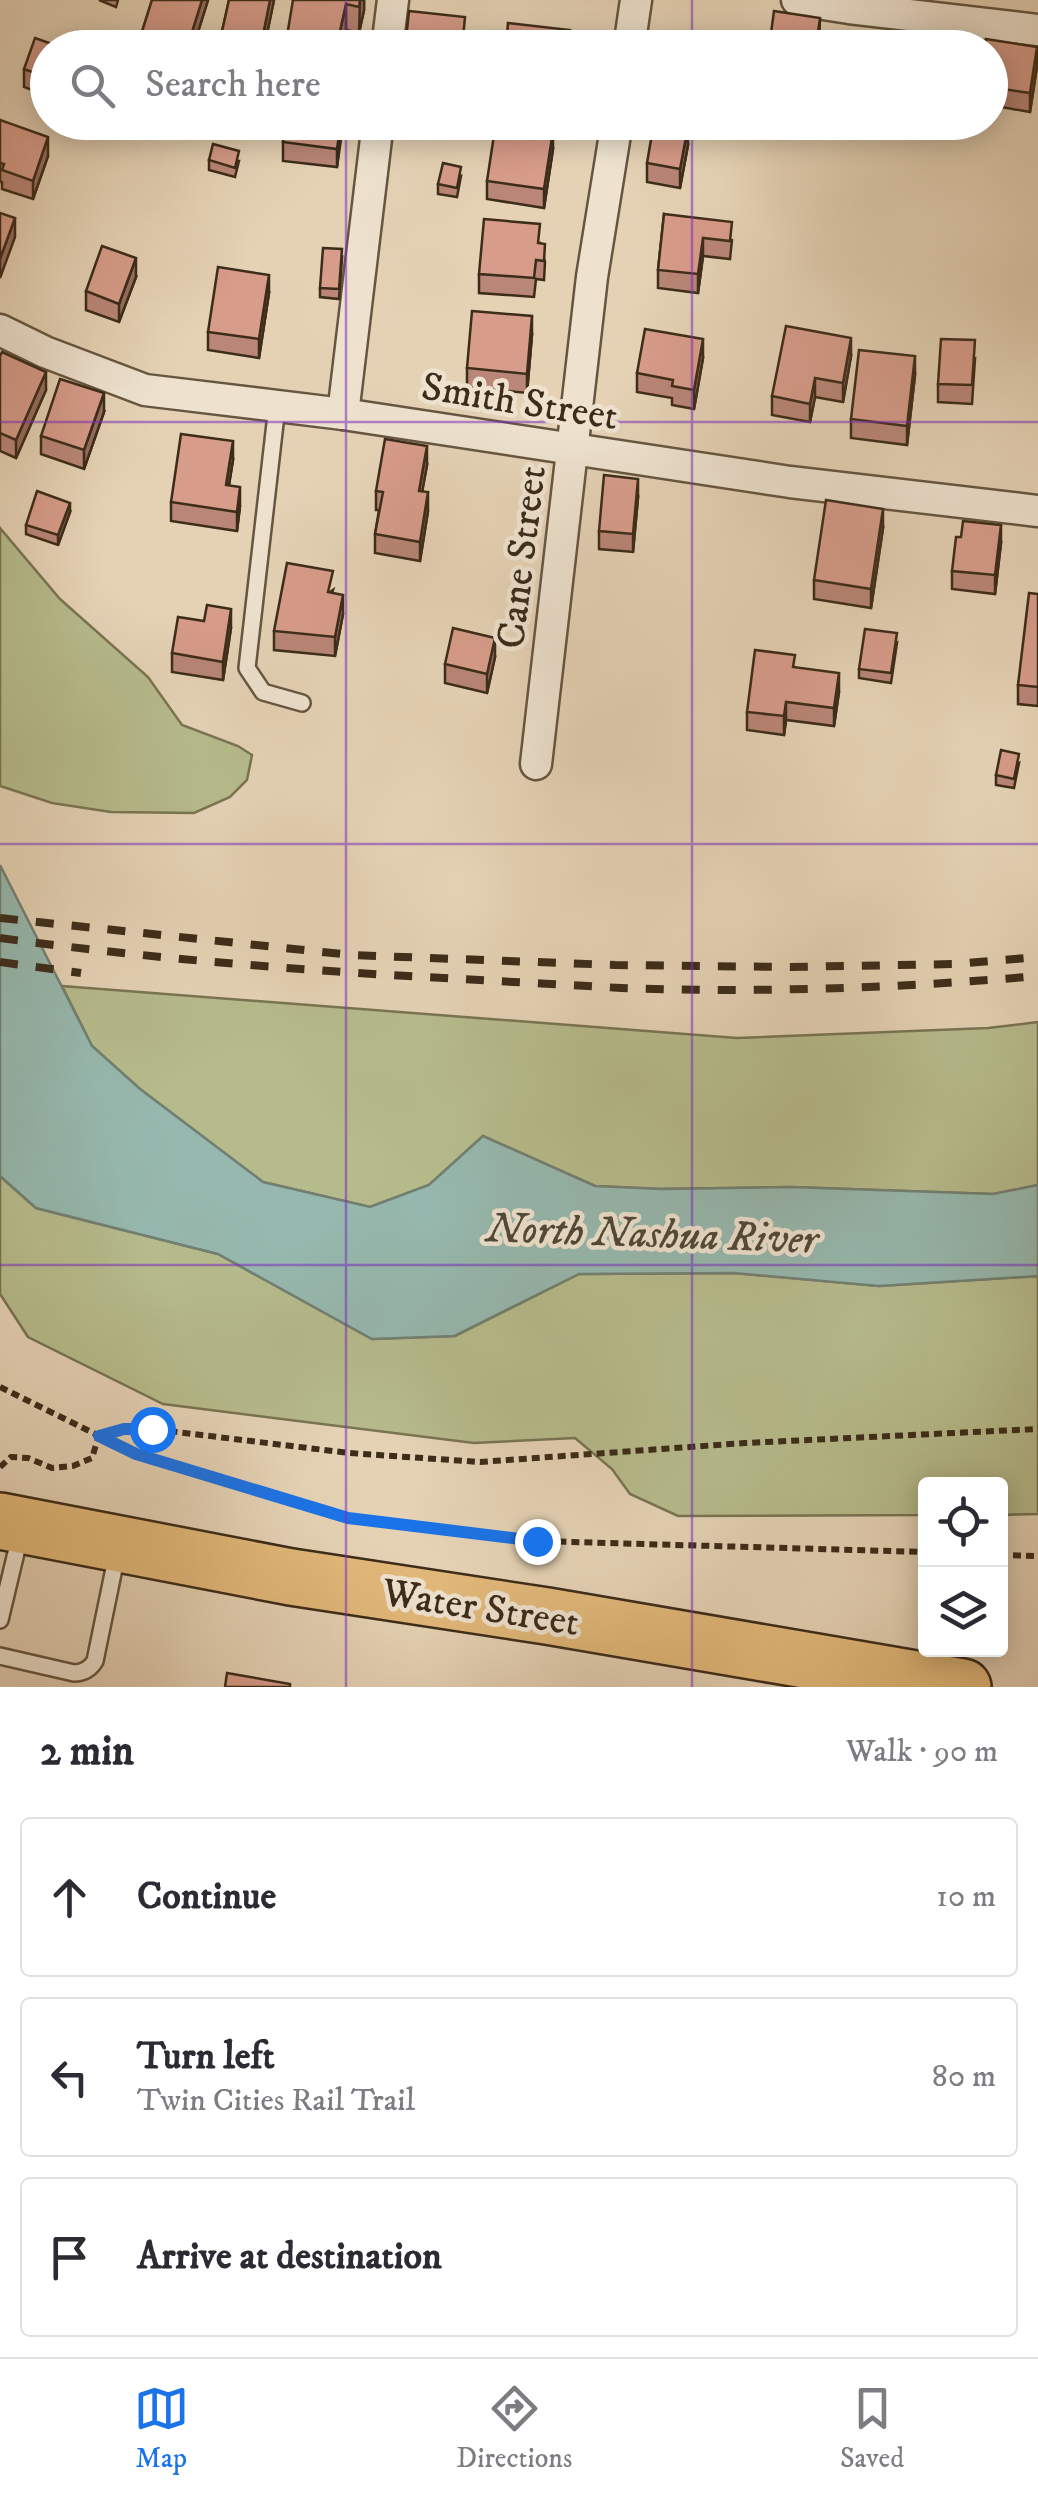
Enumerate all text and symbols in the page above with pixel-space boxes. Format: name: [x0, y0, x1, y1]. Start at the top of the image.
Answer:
search box: [30, 30, 1008, 140]
icon: search: [65, 58, 120, 113]
text: Search here: [145, 61, 321, 109]
street label: Smith Street: [418, 363, 621, 443]
street label: Cane Street: [487, 463, 559, 652]
water label: North Nashua River: [483, 1203, 821, 1267]
route start: [130, 1407, 176, 1453]
map controls: [918, 1477, 1008, 1657]
button: locate: [918, 1477, 1008, 1567]
route end: [515, 1519, 561, 1565]
button: layers: [918, 1567, 1008, 1657]
street label: Water Street: [378, 1569, 583, 1649]
text: 2 min: [40, 1726, 134, 1778]
text: Walk · 90 m: [846, 1732, 998, 1772]
icon: ahead: [42, 1870, 97, 1925]
text: Continue: [137, 1873, 276, 1921]
text: 10 m: [936, 1877, 996, 1917]
text: Turn left: [137, 2033, 275, 2081]
icon: left: [42, 2050, 97, 2105]
text: 80 m: [932, 2057, 996, 2097]
text: Twin Cities Rail Trail: [137, 2081, 415, 2121]
icon: arrive: [42, 2230, 97, 2285]
text: Arrive at destination: [137, 2233, 442, 2281]
tab: Map: [134, 2381, 189, 2476]
tab: Directions: [456, 2381, 572, 2476]
tab: Saved: [840, 2381, 904, 2476]

